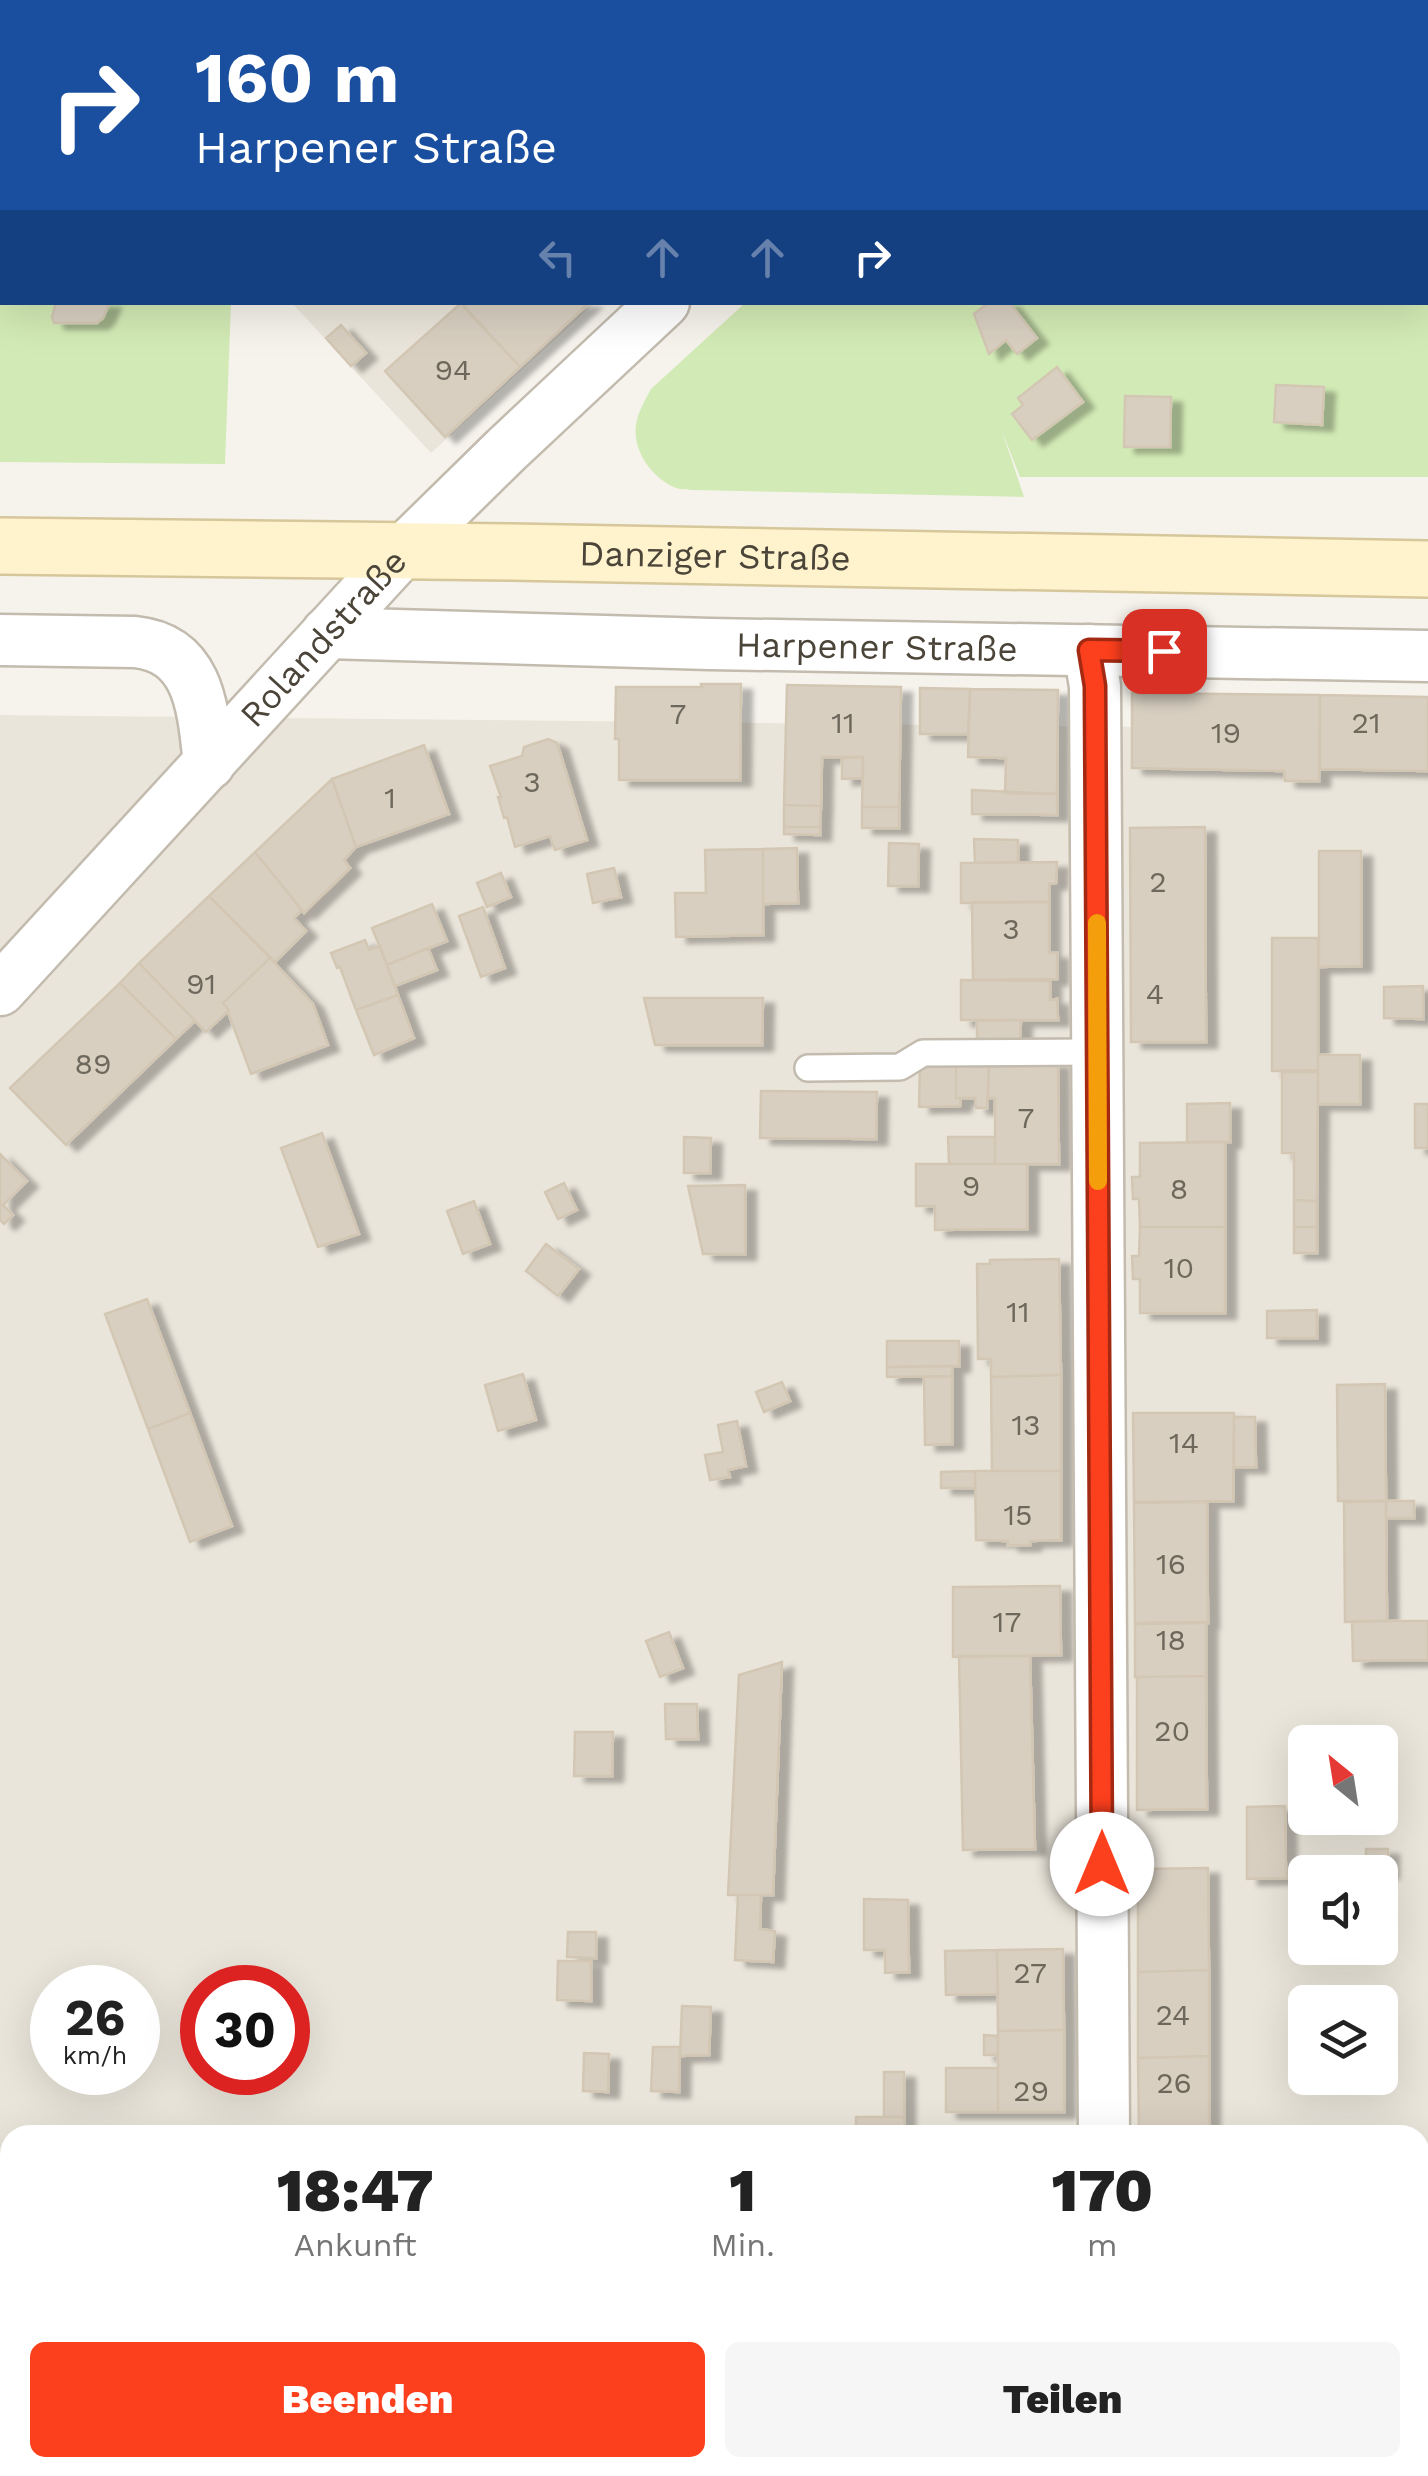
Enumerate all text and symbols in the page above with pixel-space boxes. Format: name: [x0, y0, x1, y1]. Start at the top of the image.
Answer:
text: 160 m: [195, 37, 399, 119]
icon: right: [30, 40, 160, 170]
text: Harpener Straße: [195, 121, 557, 174]
icon: left: [530, 230, 585, 285]
icon: ahead: [635, 230, 690, 285]
icon: ahead: [740, 230, 795, 285]
icon: right: [845, 230, 900, 285]
house number: 94: [435, 352, 471, 387]
street label: Danziger Straße: [579, 532, 851, 579]
street label: Rolandstraße: [231, 540, 415, 735]
pin: [1122, 609, 1207, 694]
street label: Harpener Straße: [736, 623, 1018, 670]
icon: arrive: [1137, 624, 1192, 679]
house number: 7: [670, 696, 686, 731]
house number: 11: [831, 705, 855, 740]
house number: 21: [1351, 705, 1381, 740]
house number: 19: [1211, 715, 1241, 750]
house number: 3: [523, 764, 541, 799]
house number: 1: [384, 780, 396, 815]
house number: 2: [1149, 864, 1167, 899]
house number: 3: [1002, 911, 1020, 946]
house number: 91: [186, 966, 216, 1001]
house number: 4: [1146, 976, 1164, 1011]
house number: 89: [75, 1046, 112, 1081]
house number: 7: [1018, 1100, 1034, 1135]
house number: 9: [962, 1168, 980, 1203]
house number: 8: [1170, 1171, 1188, 1206]
house number: 10: [1164, 1250, 1194, 1285]
house number: 11: [1006, 1294, 1030, 1329]
house number: 13: [1011, 1407, 1041, 1442]
house number: 14: [1169, 1425, 1199, 1460]
house number: 15: [1003, 1497, 1033, 1532]
house number: 16: [1156, 1546, 1186, 1581]
house number: 17: [993, 1604, 1021, 1639]
house number: 18: [1156, 1622, 1186, 1657]
house number: 20: [1154, 1713, 1190, 1748]
north arrow: [1288, 1725, 1398, 1835]
map controls: [1288, 1725, 1398, 2095]
position arrow: [1050, 1812, 1154, 1916]
button: sound: [1288, 1855, 1398, 1965]
house number: 27: [1013, 1955, 1047, 1990]
speed limit sign: 30: [180, 1965, 310, 2095]
button: layers: [1288, 1985, 1398, 2095]
text: 26: [65, 1988, 125, 2047]
house number: 24: [1156, 1997, 1190, 2032]
text: km/h: [63, 2041, 127, 2070]
house number: 26: [1156, 2065, 1192, 2100]
house number: 29: [1013, 2073, 1049, 2108]
text: 18:47: [277, 2155, 434, 2226]
text: 1: [729, 2155, 756, 2226]
text: 170: [1052, 2155, 1153, 2226]
text: Ankunft: [294, 2226, 417, 2264]
text: Min.: [711, 2226, 775, 2264]
text: m: [1087, 2226, 1118, 2264]
button: Beenden: [30, 2342, 705, 2457]
button: Teilen: [725, 2342, 1400, 2457]

